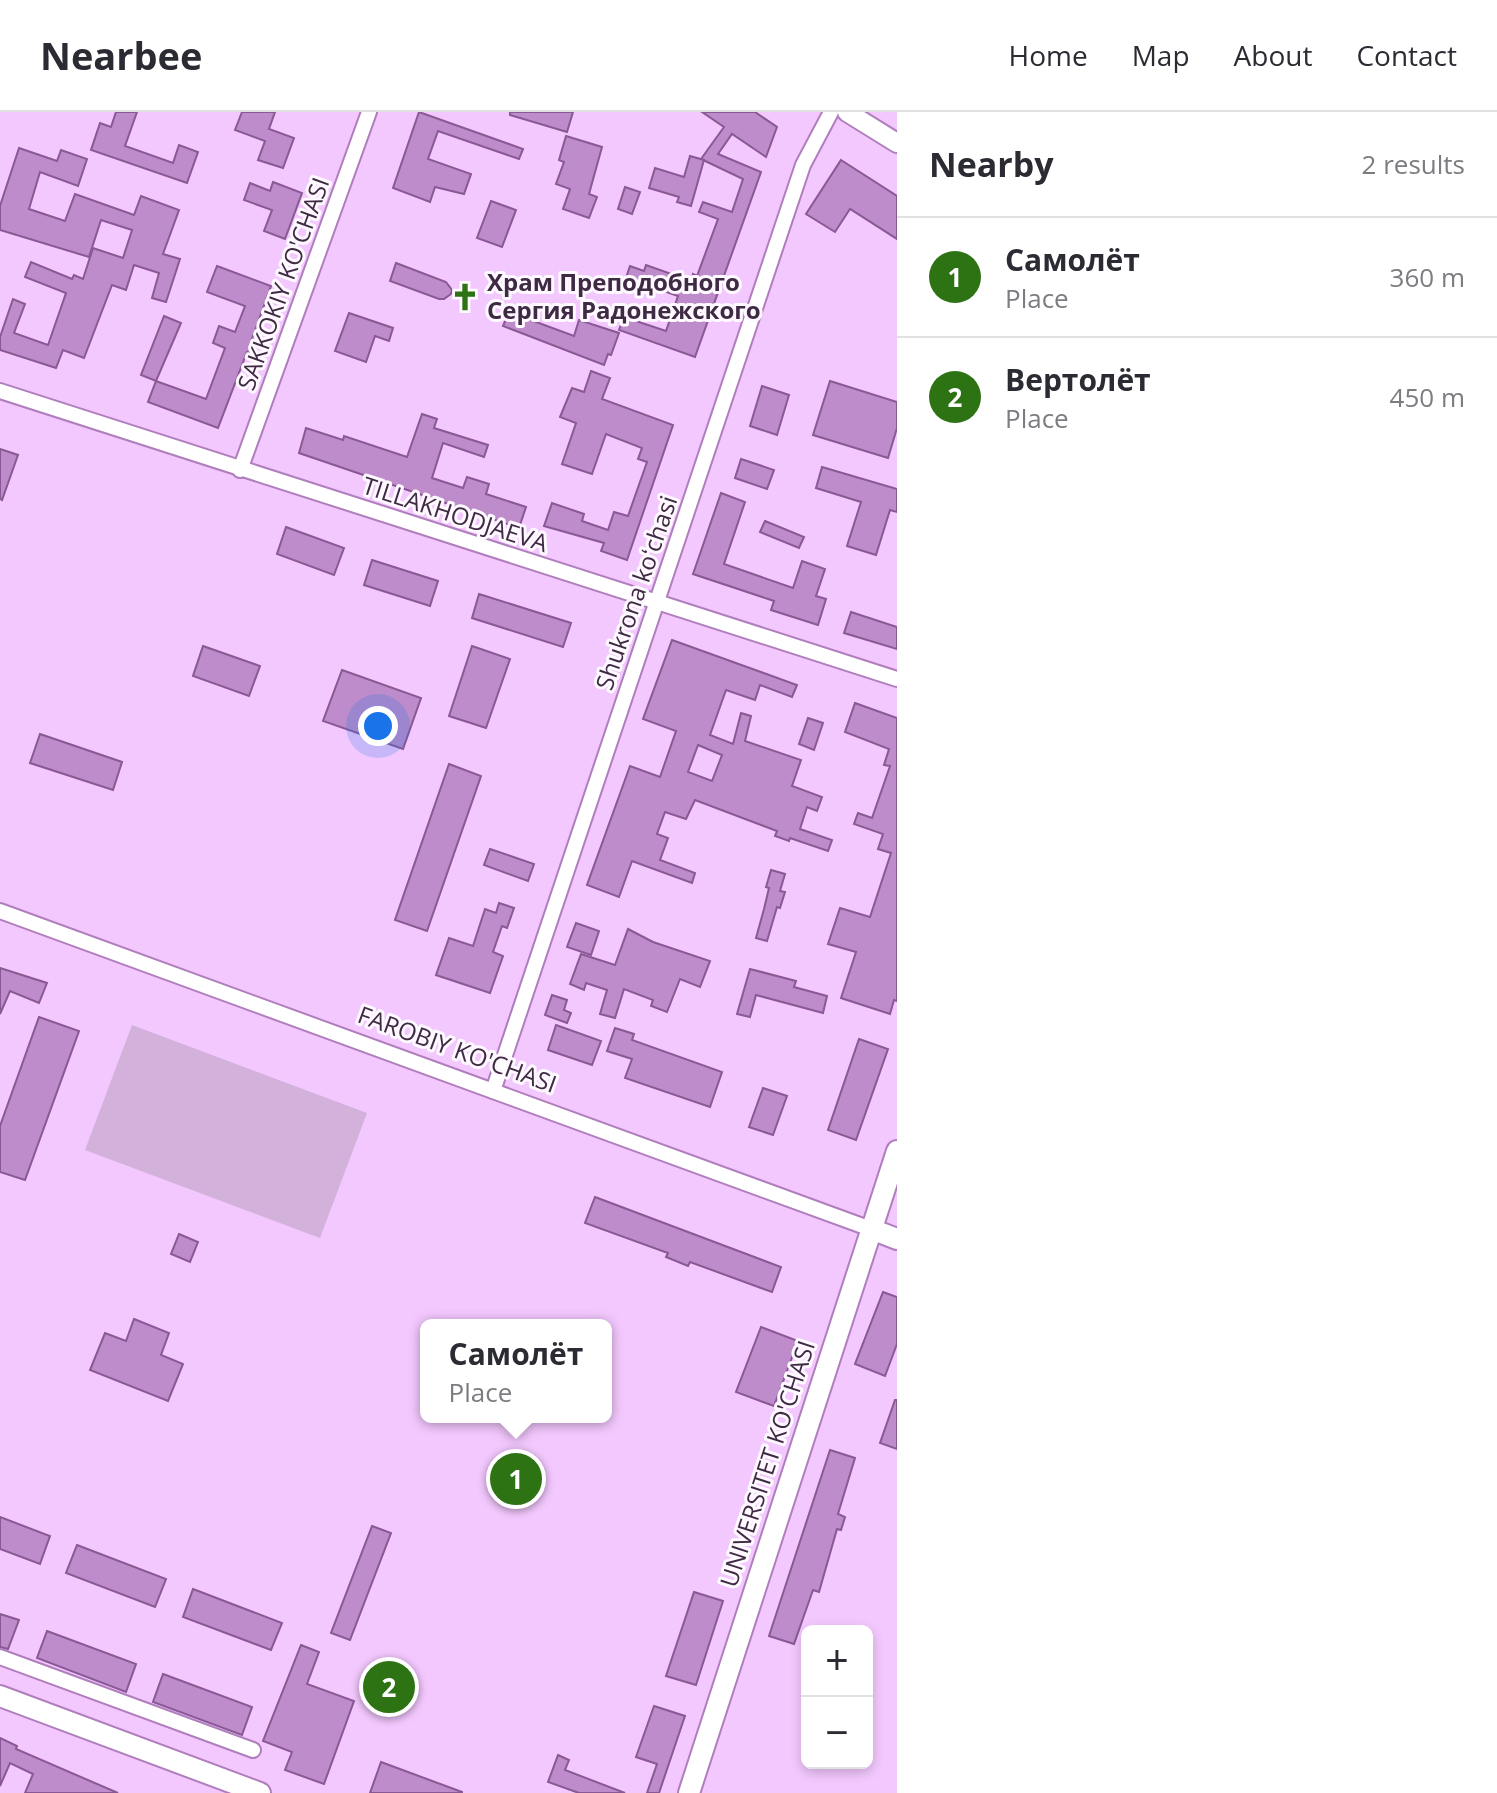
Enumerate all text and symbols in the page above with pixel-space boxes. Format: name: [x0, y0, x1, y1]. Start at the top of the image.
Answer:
text: Nearbee: [40, 29, 203, 81]
text: Home: [1009, 36, 1088, 74]
text: Map: [1132, 36, 1190, 74]
text: About: [1234, 36, 1312, 74]
text: Contact: [1356, 36, 1457, 74]
text: Nearby: [929, 141, 1054, 187]
text: 2 results: [1362, 146, 1465, 182]
street label: SAKKOKIY KO'CHASI: [229, 173, 336, 394]
text: Самолёт: [1005, 239, 1140, 280]
text: 1: [948, 259, 962, 295]
text: 360 m: [1390, 259, 1465, 295]
place label: Храм Преподобного Сергия Радонежского: [487, 265, 761, 326]
text: Place: [1005, 280, 1069, 316]
church icon: Храм Преподобного Сергия Радонежского: [450, 282, 480, 312]
text: Вертолёт: [1005, 359, 1151, 400]
text: 2: [948, 379, 962, 415]
text: 450 m: [1390, 379, 1465, 415]
text: Place: [1005, 400, 1069, 436]
street label: TILLAKHODJAEVA: [359, 468, 553, 559]
street label: Shukrona koʻchasi: [587, 491, 684, 694]
your location: [358, 706, 398, 746]
street label: FAROBIY KO'CHASI: [353, 997, 562, 1100]
popup: [420, 1319, 612, 1423]
text: Самолёт: [449, 1333, 583, 1374]
street label: UNIVERSITET KO'CHASI: [711, 1336, 822, 1591]
text: Place: [449, 1374, 512, 1410]
pin: 1: [490, 1449, 542, 1509]
map controls: [801, 1625, 873, 1769]
button: +: [801, 1625, 873, 1697]
pin: 2: [363, 1657, 415, 1717]
button: −: [801, 1697, 873, 1769]

